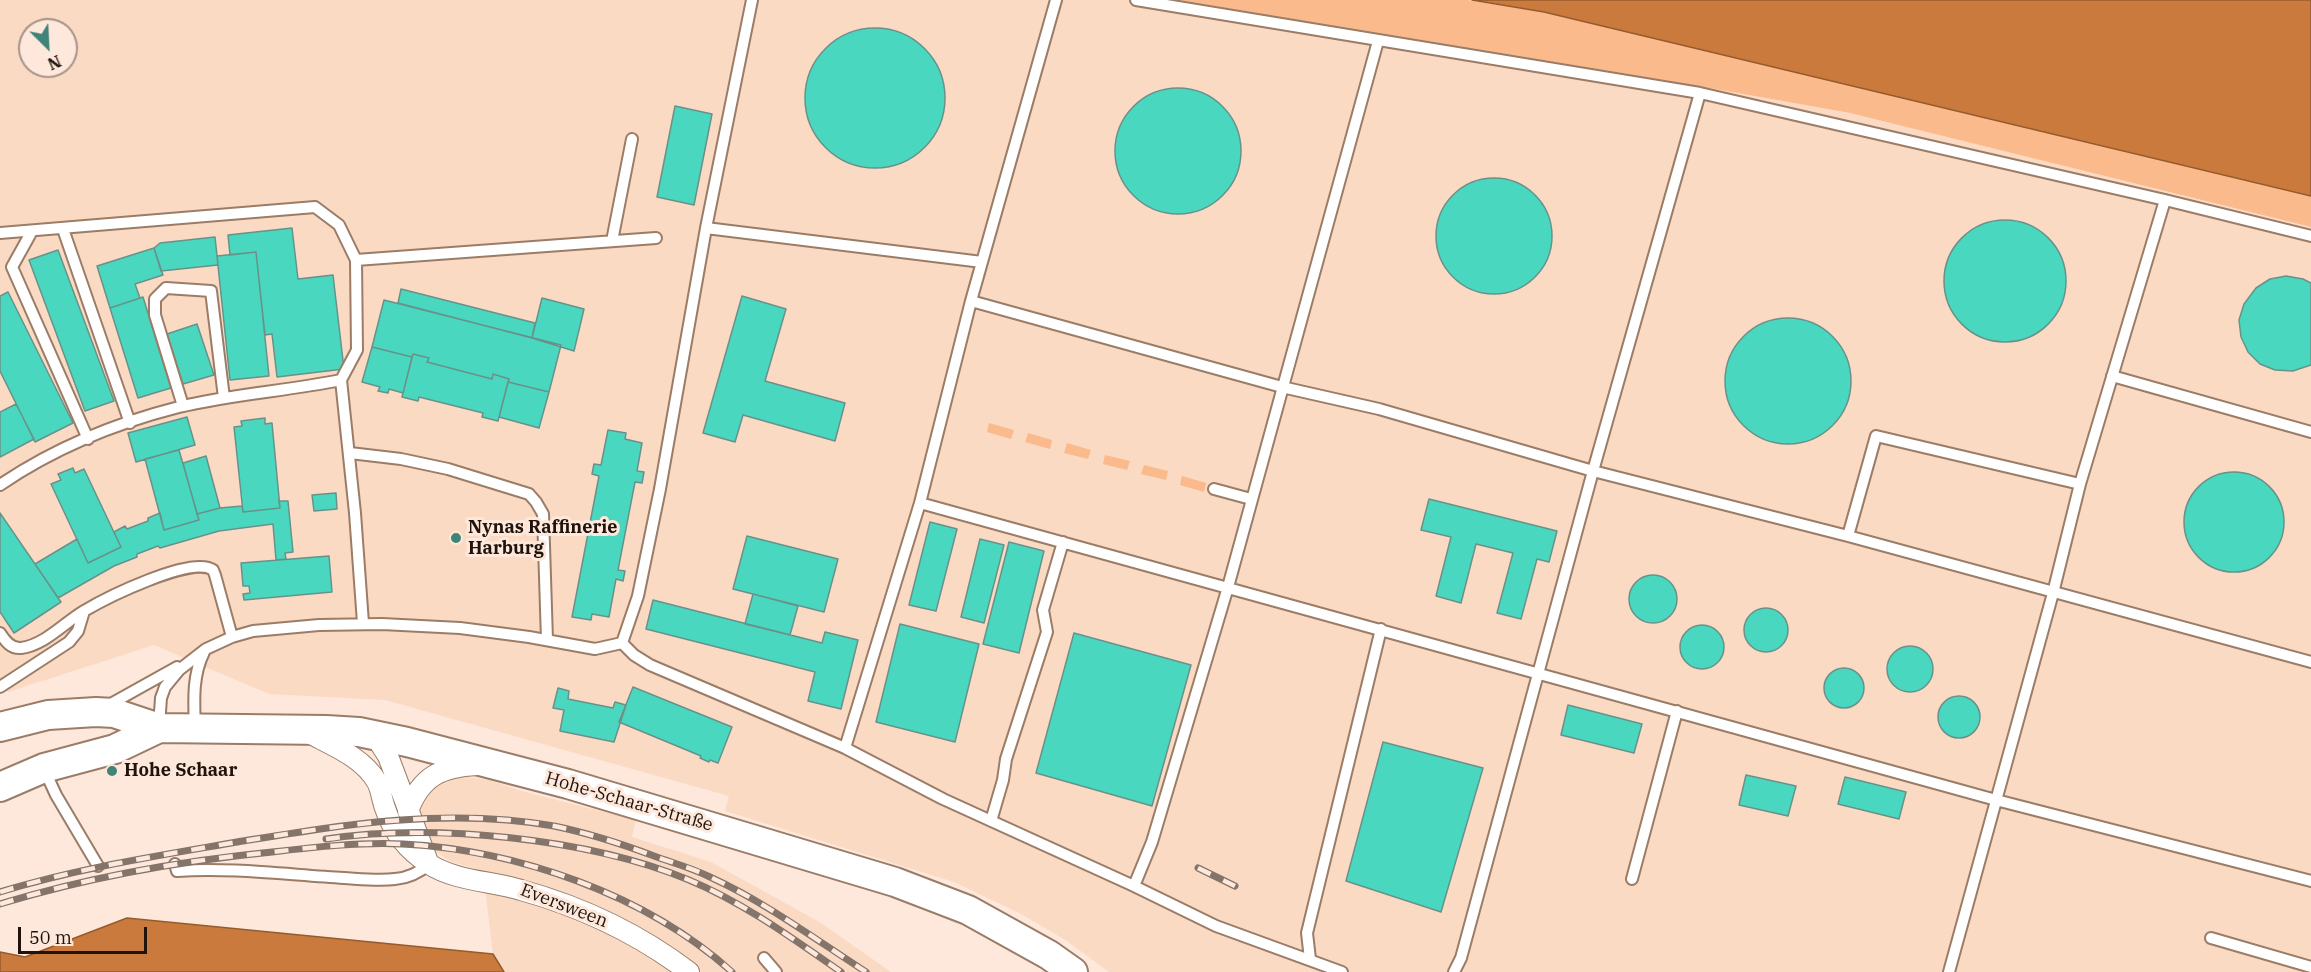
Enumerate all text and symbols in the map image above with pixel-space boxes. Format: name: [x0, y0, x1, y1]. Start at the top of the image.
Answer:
north arrow: [18, 18, 78, 78]
text: N: [45, 51, 64, 74]
place label: Nynas Raffinerie Harburg: [468, 517, 618, 560]
marker: Nynas Raffinerie Harburg: [449, 531, 463, 545]
place label: Hohe Schaar: [124, 760, 237, 782]
marker: Hohe Schaar: [105, 764, 119, 778]
street label: Hohe-Schaar-Straße: [543, 768, 715, 836]
street label: Eversween: [517, 879, 611, 933]
scale bar: [21, 915, 150, 953]
text: 50 m: [29, 926, 72, 949]

